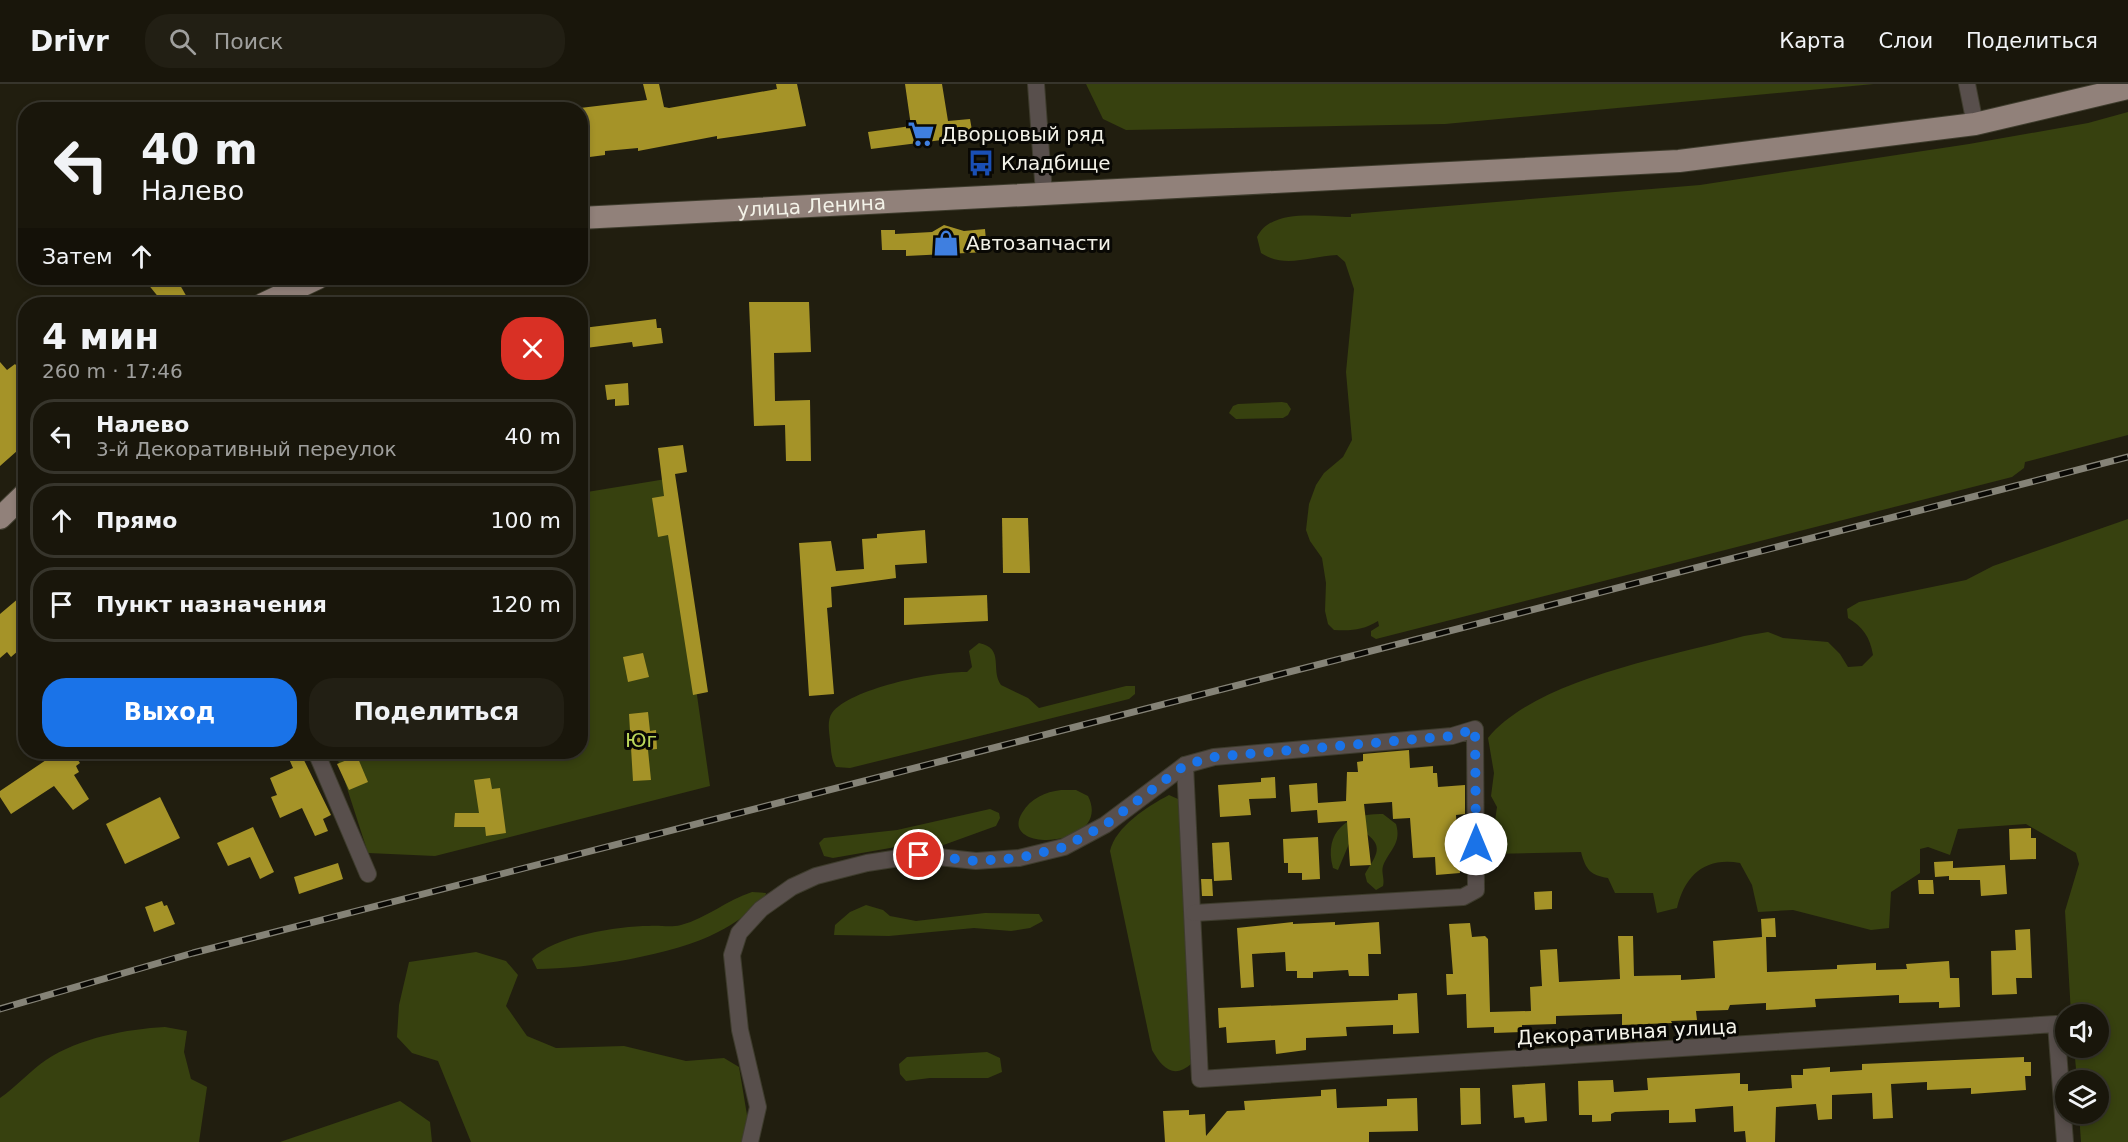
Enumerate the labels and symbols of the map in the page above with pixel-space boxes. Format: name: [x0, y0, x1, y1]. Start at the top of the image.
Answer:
supermarket icon: Дворцовый ряд: [906, 119, 936, 149]
place label: Дворцовый ряд: [941, 122, 1105, 146]
bus stop icon: Кладбище: [966, 148, 996, 178]
place label: Кладбище: [1001, 151, 1111, 175]
street label: улица Ленина: [737, 190, 887, 222]
shop icon: Автозапчасти: [931, 228, 961, 258]
place label: Автозапчасти: [966, 231, 1111, 255]
park label: Юг: [625, 728, 657, 752]
position arrow: [1444, 812, 1508, 876]
pin: [893, 829, 944, 880]
street label: Декоративная улица: [1516, 1014, 1738, 1050]

